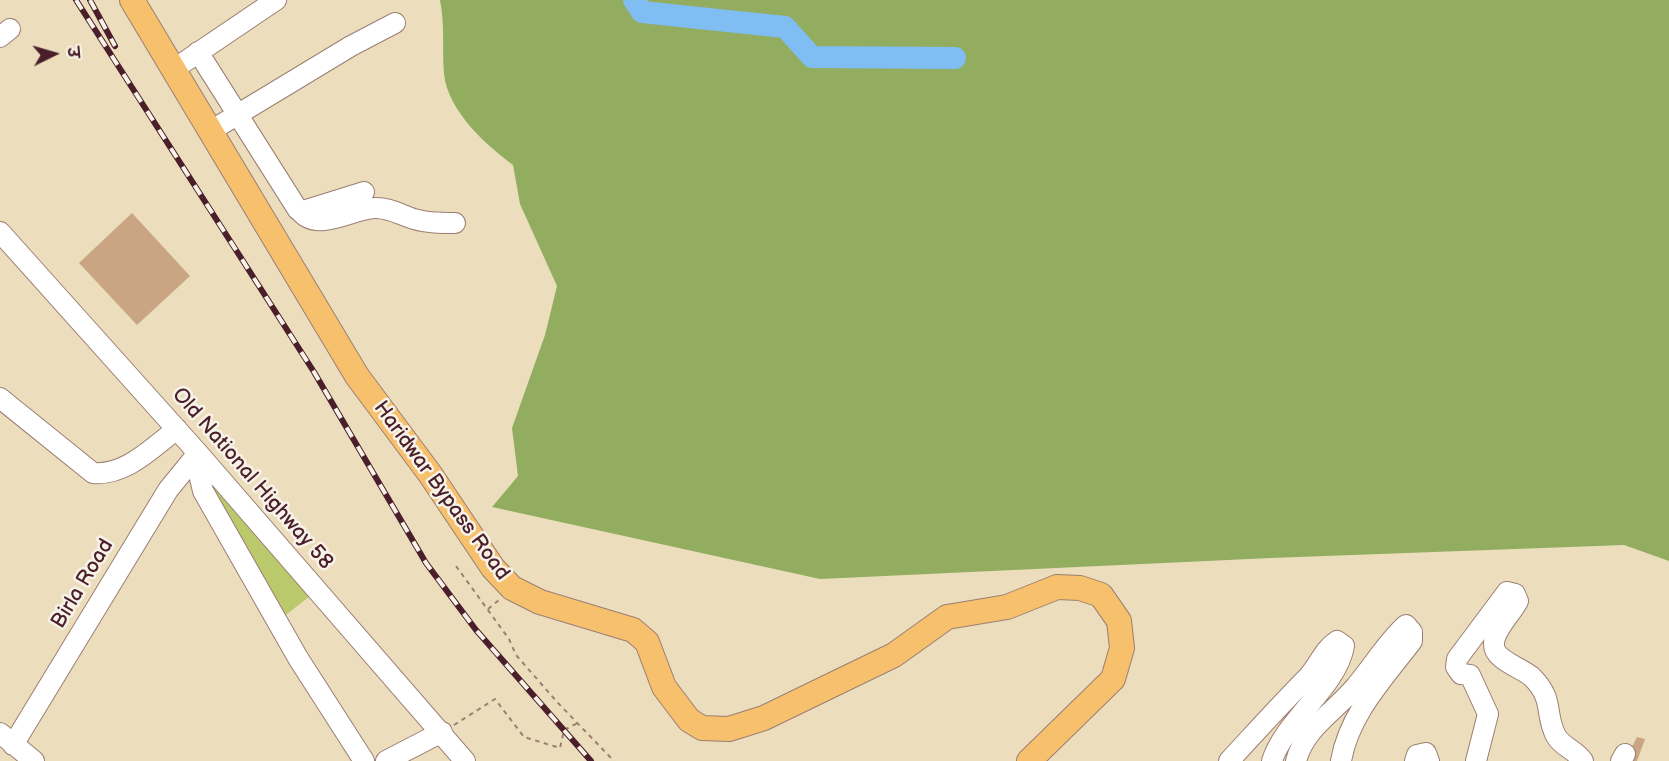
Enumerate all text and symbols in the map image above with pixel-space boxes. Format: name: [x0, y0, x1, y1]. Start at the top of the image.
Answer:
north arrow: [24, 24, 84, 84]
text: उ: [63, 46, 82, 59]
street label: Old National Highway 58: [166, 383, 338, 575]
street label: Haridwar Bypass Road: [368, 397, 514, 585]
street label: Birla Road: [47, 535, 119, 633]

